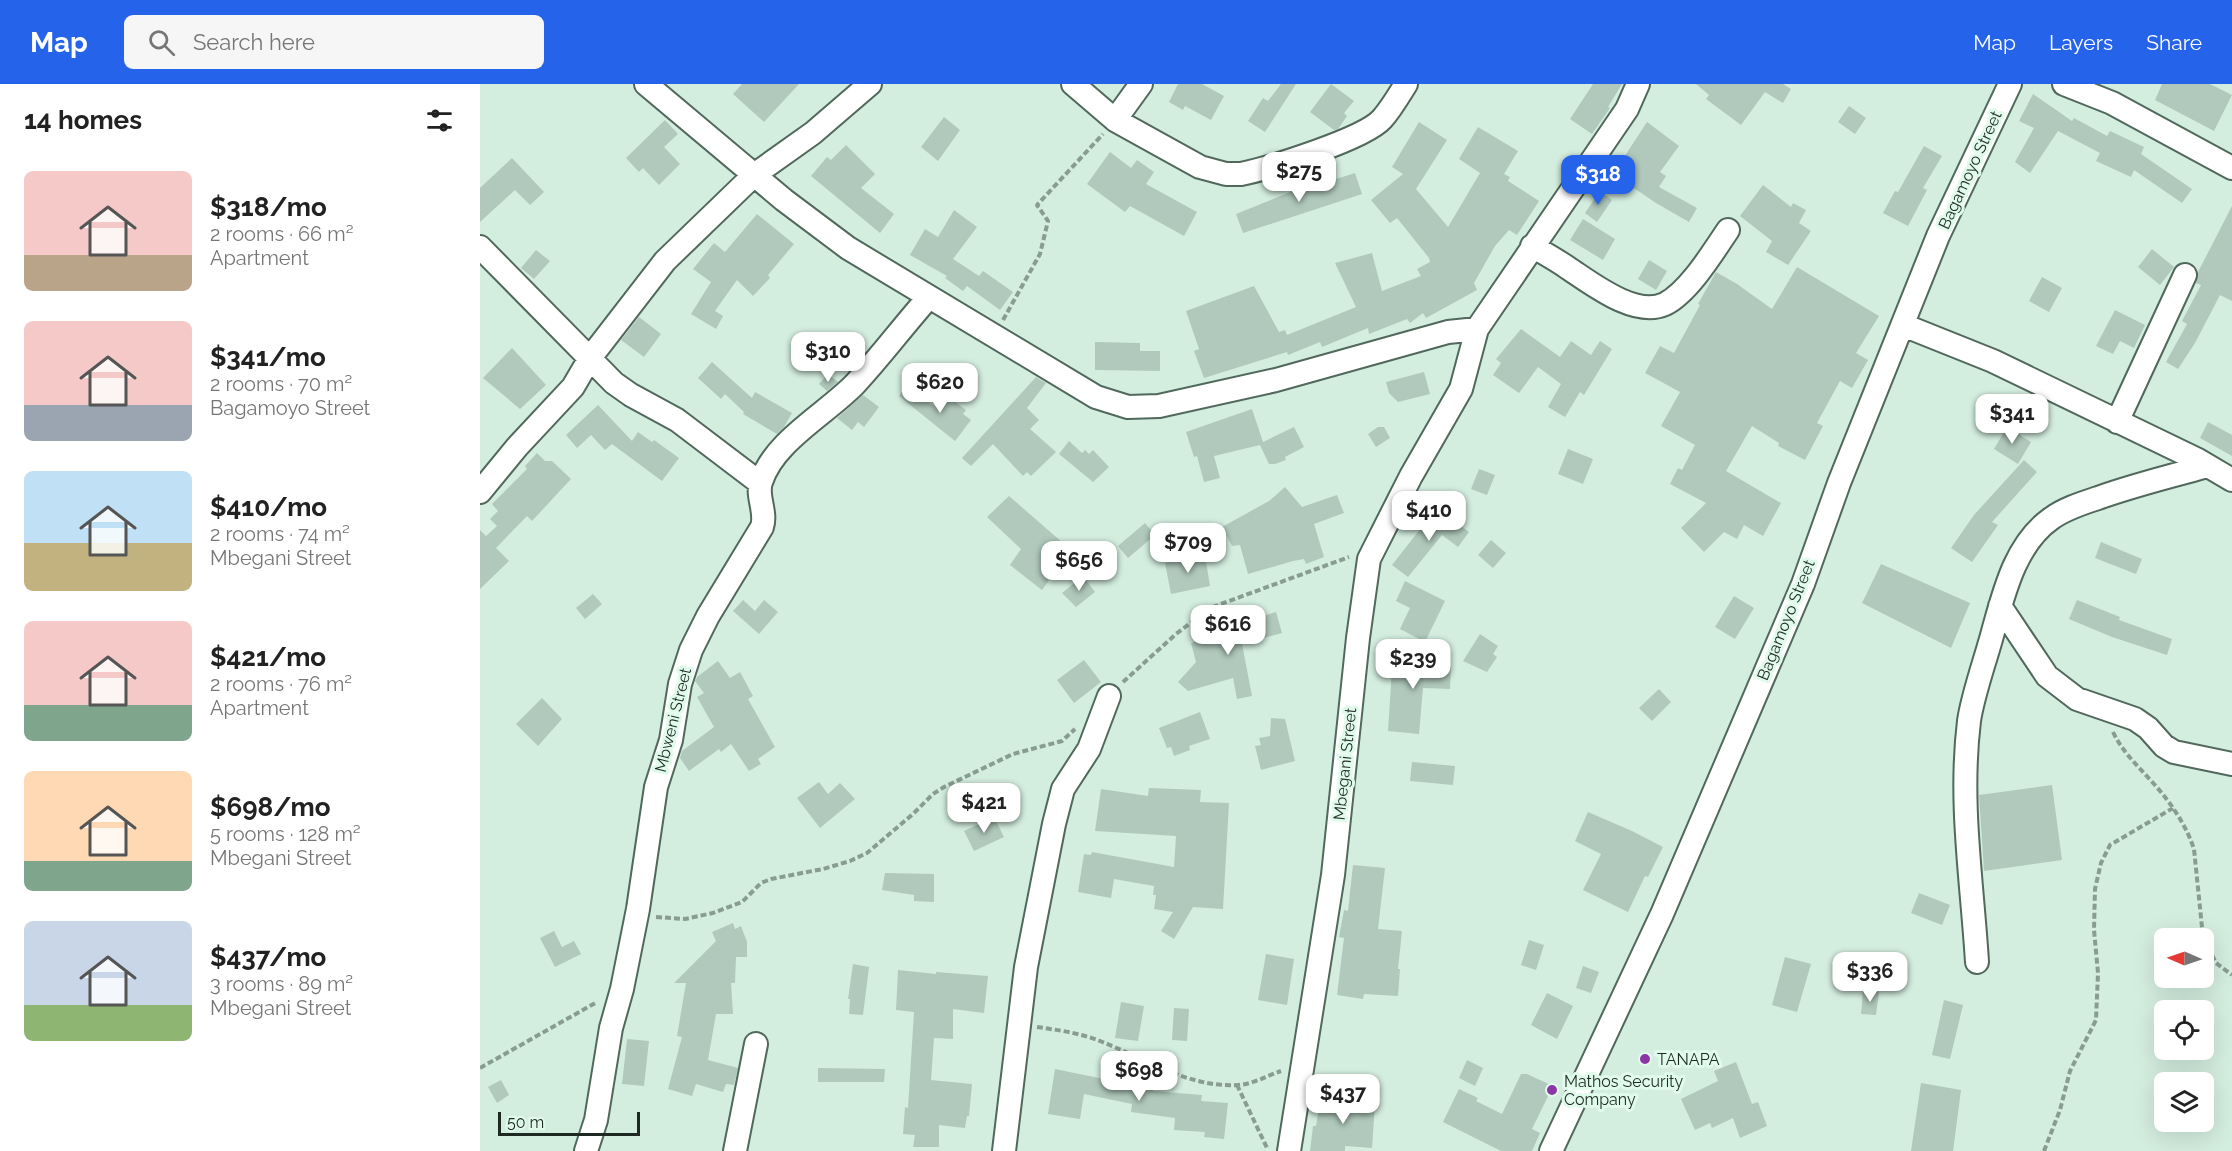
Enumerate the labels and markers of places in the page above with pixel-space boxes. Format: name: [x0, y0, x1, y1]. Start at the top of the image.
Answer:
pin: $275: [1263, 152, 1335, 203]
pin: $318: [1562, 155, 1634, 206]
pin: $310: [792, 332, 864, 383]
pin: $620: [904, 363, 976, 414]
pin: $341: [1976, 394, 2048, 445]
pin: $410: [1393, 491, 1465, 542]
pin: $709: [1152, 523, 1224, 574]
pin: $656: [1043, 541, 1115, 592]
pin: $616: [1192, 605, 1264, 656]
pin: $239: [1377, 639, 1449, 690]
pin: $421: [948, 783, 1020, 834]
pin: $336: [1834, 952, 1906, 1003]
place label: TANAPA: [1657, 1050, 1720, 1069]
pin: $698: [1103, 1051, 1175, 1102]
marker: TANAPA: [1638, 1052, 1652, 1066]
place label: Mathos Security Company: [1564, 1072, 1683, 1109]
pin: $437: [1307, 1074, 1379, 1125]
marker: Mathos Security Company: [1545, 1083, 1559, 1097]

